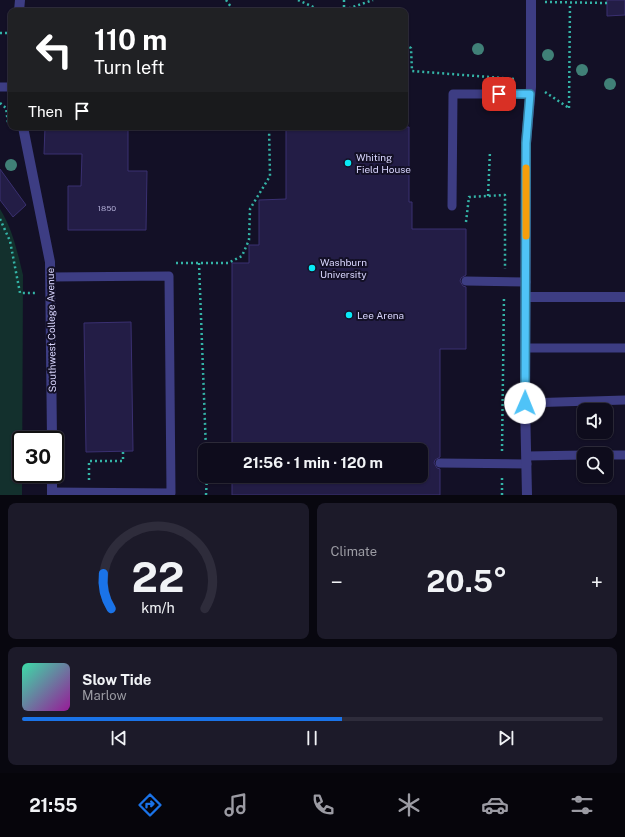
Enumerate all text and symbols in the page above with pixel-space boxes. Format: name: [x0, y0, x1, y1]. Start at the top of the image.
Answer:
text: 110 m: [94, 23, 167, 56]
icon: left: [28, 24, 80, 76]
text: Turn left: [94, 57, 164, 78]
pin: [482, 77, 516, 111]
icon: arrive: [488, 83, 510, 105]
icon: arrive: [71, 100, 93, 122]
text: Then: [28, 103, 63, 120]
place label: Whiting Field House: [356, 151, 411, 175]
marker: Whiting Field House: [343, 158, 353, 168]
house number: 1850: [98, 203, 116, 213]
place label: Washburn University: [320, 256, 367, 280]
marker: Washburn University: [307, 263, 317, 273]
street label: Southwest College Avenue: [44, 267, 58, 392]
place label: Lee Arena: [357, 309, 404, 321]
marker: Lee Arena: [344, 310, 354, 320]
position arrow: [504, 382, 546, 424]
map controls: [577, 403, 613, 483]
button: sound: [577, 403, 613, 439]
speed limit sign: 30: [12, 431, 64, 483]
button: search: [577, 447, 613, 483]
text: 21:56 · 1 min · 120 m: [243, 454, 383, 471]
text: Climate: [331, 544, 377, 559]
text: 22: [132, 552, 185, 601]
text: 20.5°: [426, 563, 507, 599]
text: −: [331, 569, 343, 595]
text: +: [591, 569, 603, 595]
text: km/h: [141, 599, 175, 616]
text: Slow Tide: [82, 671, 151, 688]
text: Marlow: [82, 688, 127, 703]
icon: previous: [108, 727, 130, 749]
icon: pause: [301, 727, 323, 749]
icon: next: [495, 727, 517, 749]
icon: directions: [136, 791, 164, 819]
icon: music: [222, 791, 250, 819]
icon: phone: [309, 791, 337, 819]
icon: climate: [395, 791, 423, 819]
icon: car: [481, 791, 509, 819]
icon: filters: [568, 791, 596, 819]
text: 21:55: [29, 795, 77, 816]

